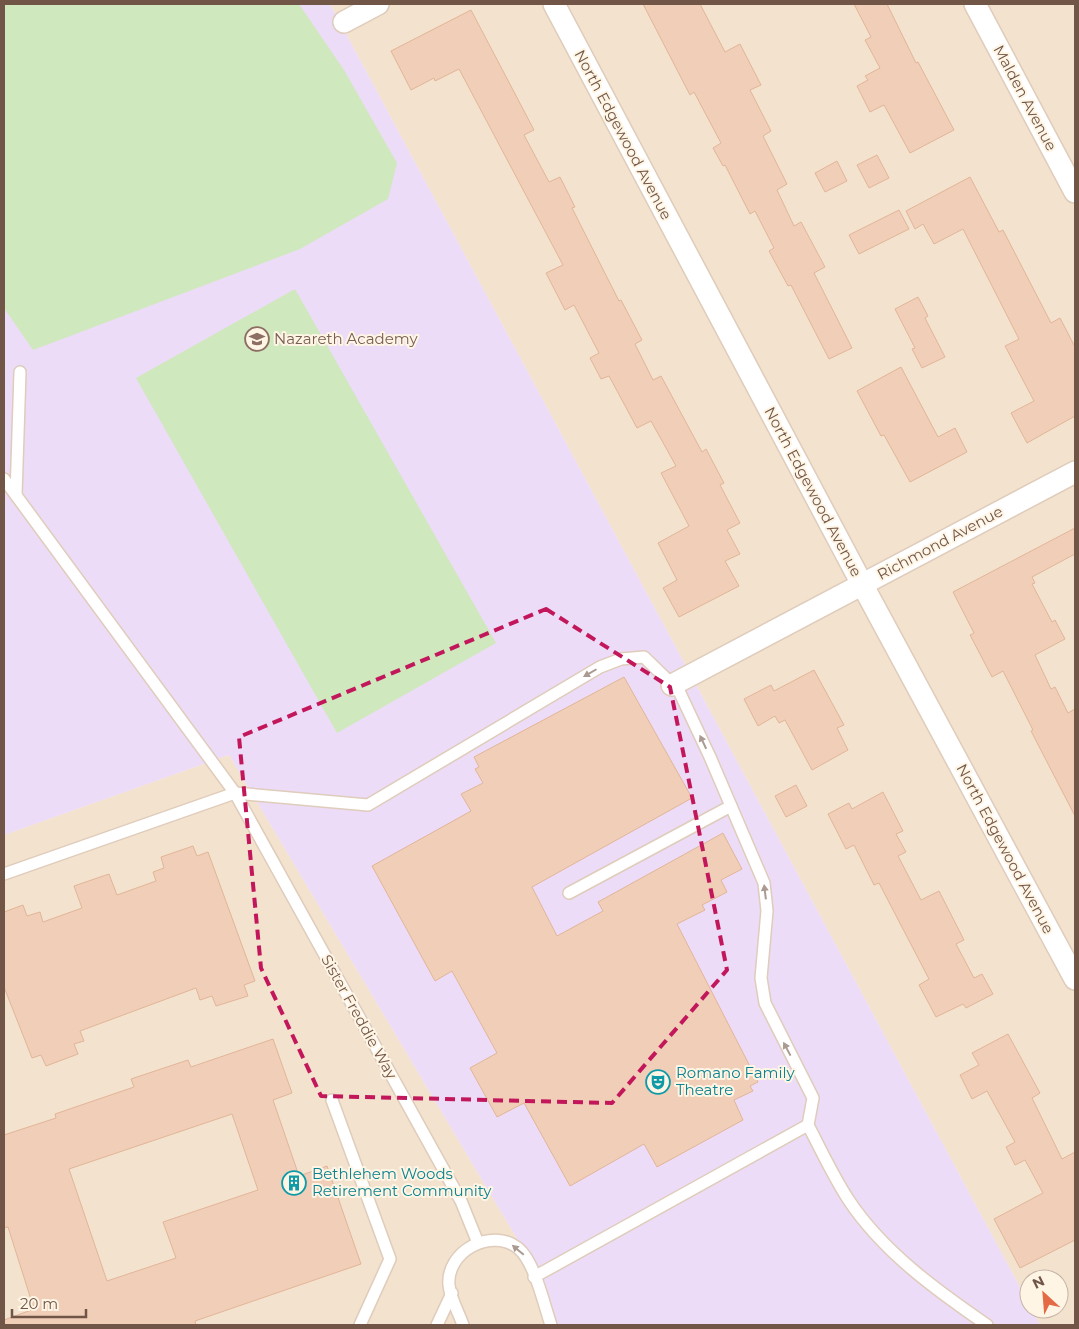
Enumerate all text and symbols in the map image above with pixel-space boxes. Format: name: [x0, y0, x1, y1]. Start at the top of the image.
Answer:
street label: Malden Avenue: [990, 42, 1061, 154]
street label: North Edgewood Avenue: [571, 47, 676, 223]
school or university icon: Nazareth Academy: [244, 326, 270, 352]
place label: Nazareth Academy: [274, 329, 418, 348]
street label: North Edgewood Avenue: [761, 404, 866, 580]
street label: Richmond Avenue: [874, 501, 1006, 584]
one-way arrow: [583, 669, 597, 678]
one-way arrow: [699, 735, 707, 749]
street label: North Edgewood Avenue: [953, 761, 1058, 937]
one-way arrow: [761, 884, 769, 900]
street label: Sister Freddie Way: [317, 951, 402, 1083]
one-way arrow: [783, 1041, 791, 1056]
place label: Romano Family Theatre: [676, 1063, 795, 1099]
theatre icon: Romano Family Theatre: [645, 1069, 671, 1095]
place label: Bethlehem Woods Retirement Community: [312, 1164, 492, 1200]
building icon: Bethlehem Woods Retirement Community: [281, 1170, 307, 1196]
one-way arrow: [512, 1245, 525, 1256]
north arrow: [1019, 1269, 1069, 1319]
text: N: [1029, 1272, 1047, 1293]
scale bar: [12, 1286, 86, 1318]
text: 20 m: [20, 1294, 58, 1313]

